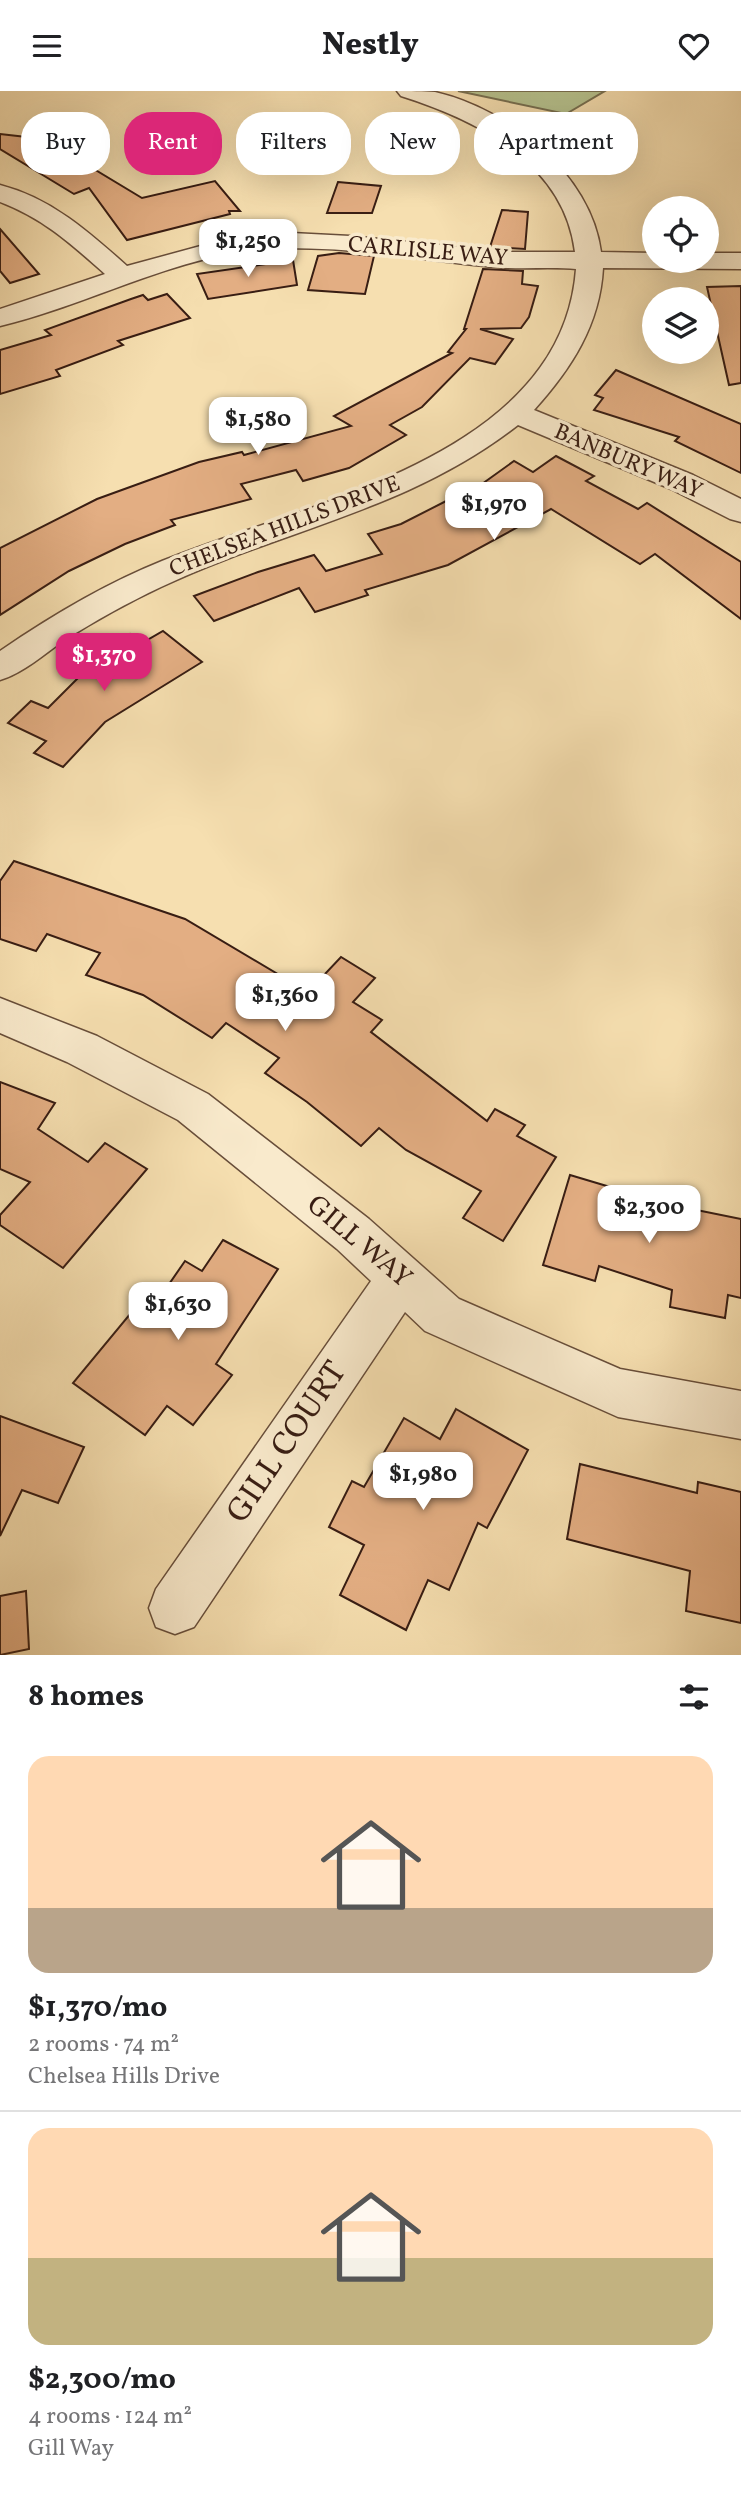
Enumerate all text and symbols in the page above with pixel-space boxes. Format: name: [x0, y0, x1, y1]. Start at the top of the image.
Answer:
text: Nestly: [322, 24, 419, 68]
icon: menu: [28, 27, 66, 65]
icon: heart: [675, 27, 713, 65]
chip: Buy: [21, 112, 110, 175]
chip: Rent: [124, 112, 222, 175]
chip: Filters: [236, 112, 351, 175]
chip: New: [365, 112, 460, 175]
chip: Apartment: [474, 112, 638, 175]
map controls: [642, 196, 719, 364]
button: locate: [642, 196, 719, 273]
pin: $1,250: [191, 219, 305, 279]
text: $1,250: [215, 226, 281, 258]
street label: CARLISLE WAY: [347, 229, 509, 275]
button: layers: [642, 287, 719, 364]
pin: $1,580: [201, 397, 315, 457]
text: $1,580: [225, 404, 291, 436]
street label: BANBURY WAY: [549, 416, 707, 508]
street label: CHELSEA HILLS DRIVE: [165, 468, 405, 586]
pin: $1,970: [437, 483, 551, 542]
text: $1,970: [461, 489, 527, 521]
pin: $1,370: [47, 633, 161, 693]
text: $1,370: [72, 640, 136, 672]
pin: $1,360: [228, 974, 342, 1033]
text: $1,360: [252, 980, 318, 1012]
pin: $2,300: [592, 1185, 706, 1245]
street label: GILL WAY: [298, 1186, 420, 1298]
text: $2,300: [614, 1192, 684, 1224]
pin: $1,630: [121, 1283, 235, 1342]
text: $1,630: [145, 1289, 211, 1321]
street label: GILL COURT: [217, 1353, 359, 1533]
pin: $1,980: [366, 1453, 480, 1512]
text: $1,980: [389, 1459, 457, 1491]
text: 8 homes: [28, 1676, 144, 1718]
icon: filters: [675, 1678, 713, 1716]
icon: home: [308, 1802, 434, 1928]
text: $1,370/mo: [28, 1987, 167, 2029]
text: 2 rooms · 74 m²: [28, 2029, 179, 2061]
text: Chelsea Hills Drive: [28, 2061, 220, 2093]
icon: home: [308, 2174, 434, 2300]
text: $2,300/mo: [28, 2359, 176, 2401]
text: 4 rooms · 124 m²: [28, 2401, 192, 2433]
text: Gill Way: [28, 2433, 114, 2465]

